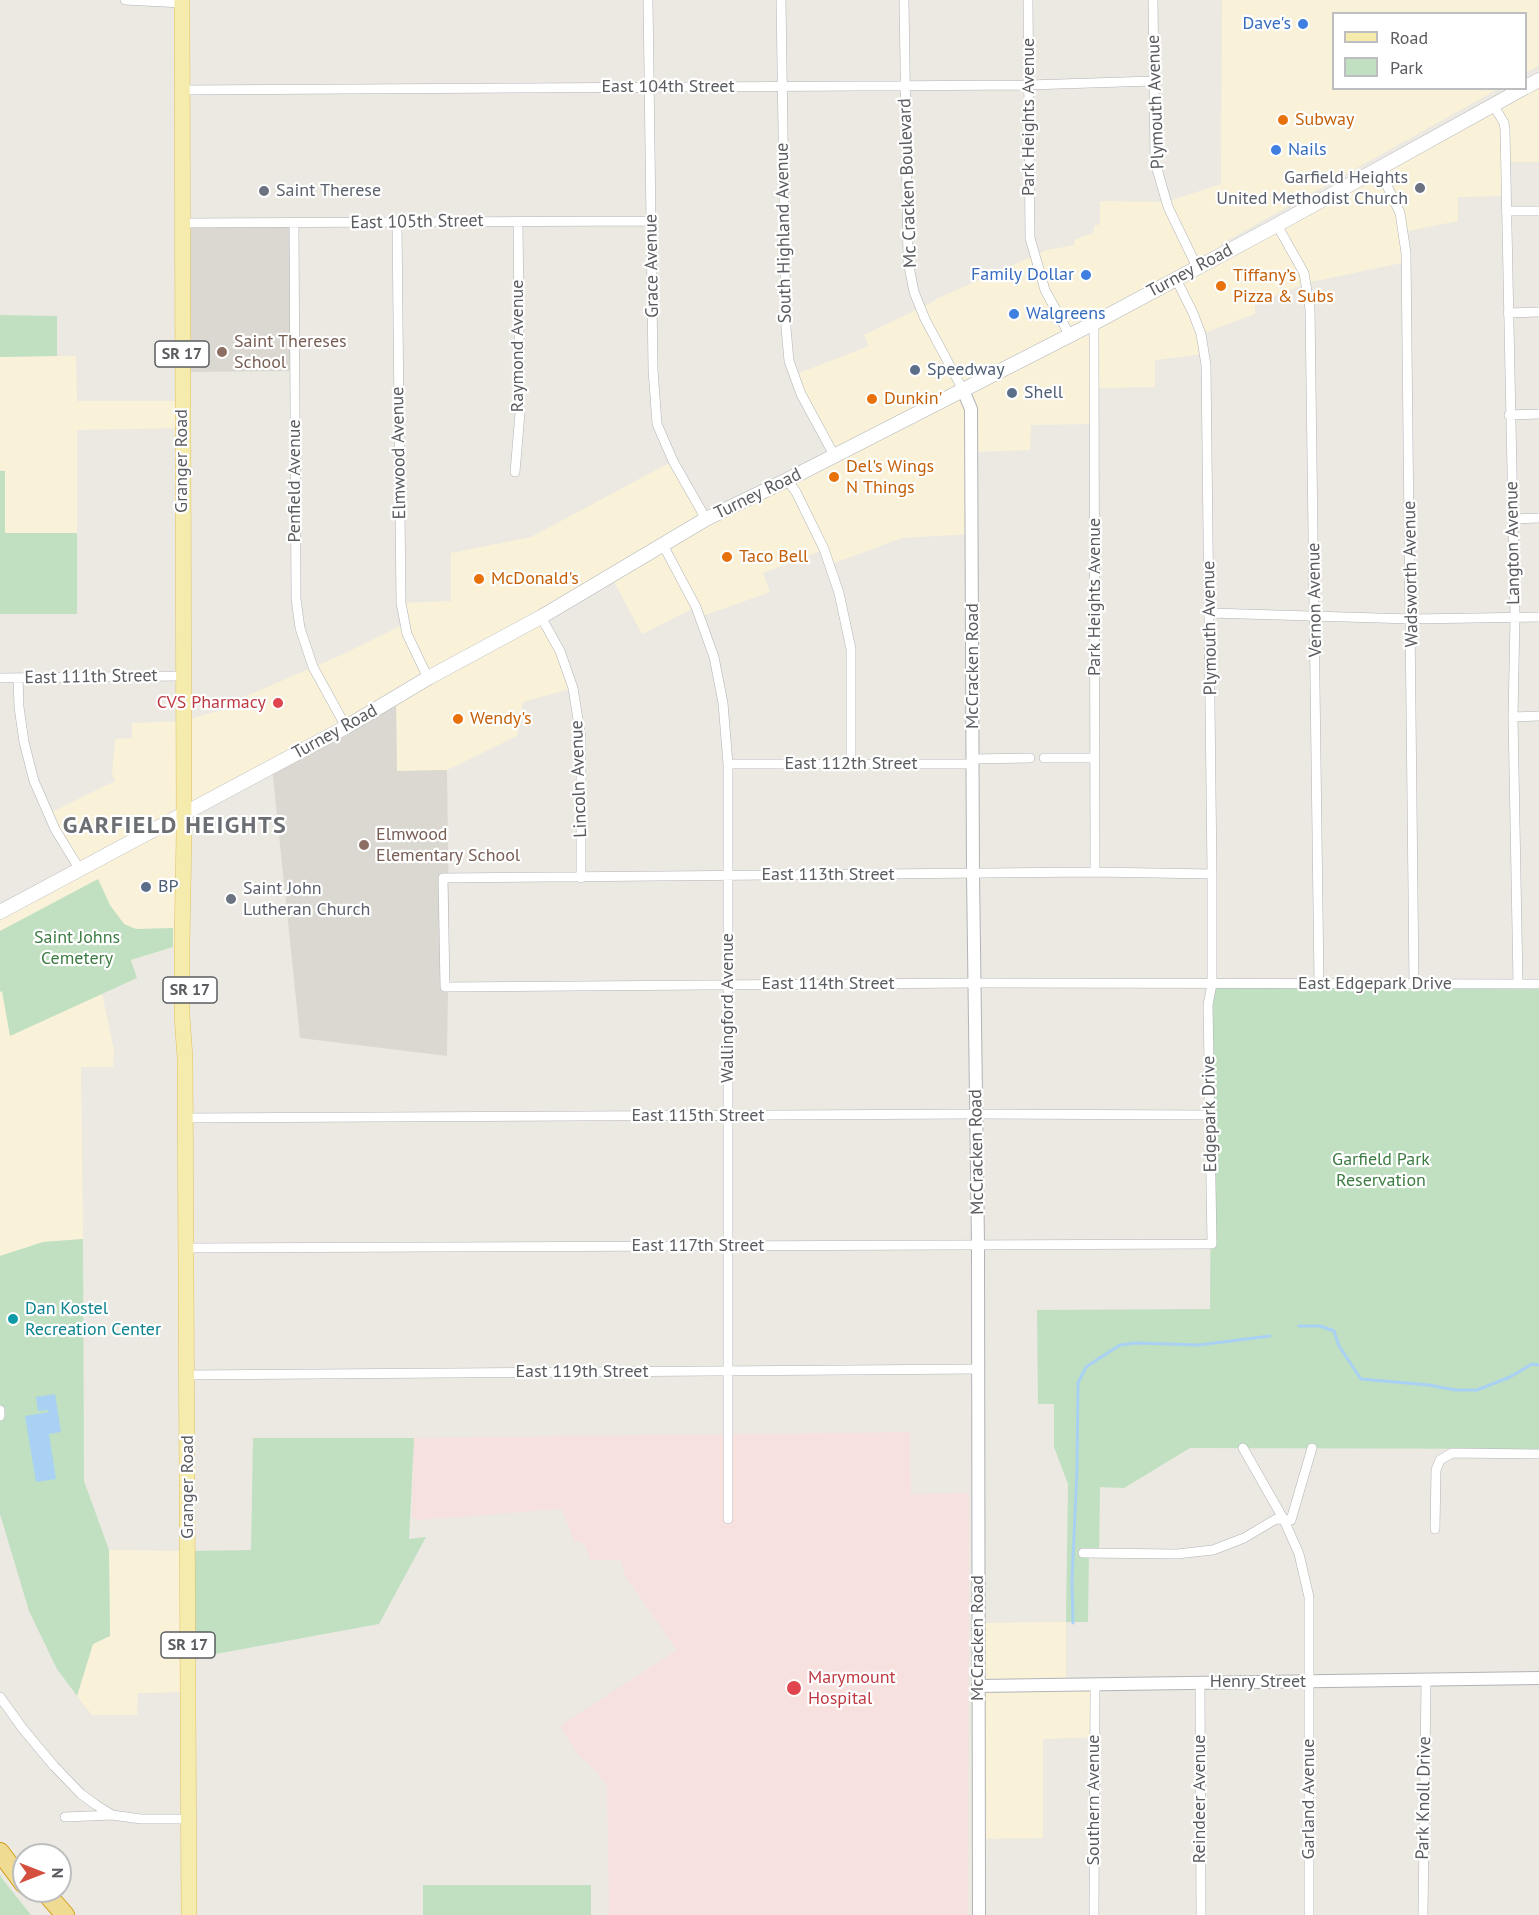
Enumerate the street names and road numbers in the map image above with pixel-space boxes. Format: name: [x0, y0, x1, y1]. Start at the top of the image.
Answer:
street label: Plymouth Avenue: [1143, 34, 1169, 170]
street label: Park Heights Avenue: [1018, 38, 1040, 196]
street label: East 104th Street: [601, 76, 735, 98]
street label: Mc Cracken Boulevard: [894, 98, 922, 268]
street label: South Highland Avenue: [772, 142, 796, 324]
street label: East 105th Street: [350, 210, 484, 234]
street label: Grace Avenue: [640, 214, 664, 318]
street label: Turney Road: [1144, 239, 1236, 303]
street label: Raymond Avenue: [507, 280, 529, 412]
road number: SR 17: [155, 341, 209, 367]
street label: Elmwood Avenue: [387, 387, 411, 519]
street label: Granger Road: [171, 409, 193, 513]
street label: Penfield Avenue: [284, 419, 306, 543]
street label: Turney Road: [711, 464, 805, 524]
street label: Langton Avenue: [1501, 481, 1525, 605]
street label: Wadsworth Avenue: [1399, 500, 1423, 648]
street label: Park Heights Avenue: [1084, 518, 1106, 676]
street label: Vernon Avenue: [1303, 542, 1327, 658]
street label: Plymouth Avenue: [1198, 561, 1222, 695]
street label: McCracken Road: [962, 603, 984, 729]
street label: East 111th Street: [24, 665, 158, 689]
street label: Turney Road: [289, 700, 381, 764]
street label: Lincoln Avenue: [566, 720, 592, 838]
street label: East 112th Street: [784, 753, 918, 775]
street label: East 113th Street: [761, 864, 895, 886]
street label: Wallingford Avenue: [717, 933, 739, 1083]
street label: East 114th Street: [761, 973, 895, 995]
street label: East Edgepark Drive: [1298, 973, 1452, 995]
road number: SR 17: [163, 977, 217, 1003]
street label: Edgepark Drive: [1198, 1055, 1222, 1173]
street label: McCracken Road: [965, 1089, 989, 1215]
street label: East 115th Street: [631, 1105, 765, 1127]
street label: East 117th Street: [632, 1235, 764, 1257]
street label: East 119th Street: [515, 1361, 649, 1383]
street label: Granger Road: [177, 1435, 199, 1539]
street label: McCracken Road: [967, 1575, 989, 1701]
road number: SR 17: [161, 1632, 215, 1658]
street label: Henry Street: [1210, 1671, 1306, 1693]
street label: Southern Avenue: [1083, 1735, 1105, 1865]
street label: Reindeer Avenue: [1189, 1735, 1211, 1863]
street label: Park Knoll Drive: [1412, 1736, 1436, 1860]
street label: Garland Avenue: [1298, 1739, 1320, 1859]

